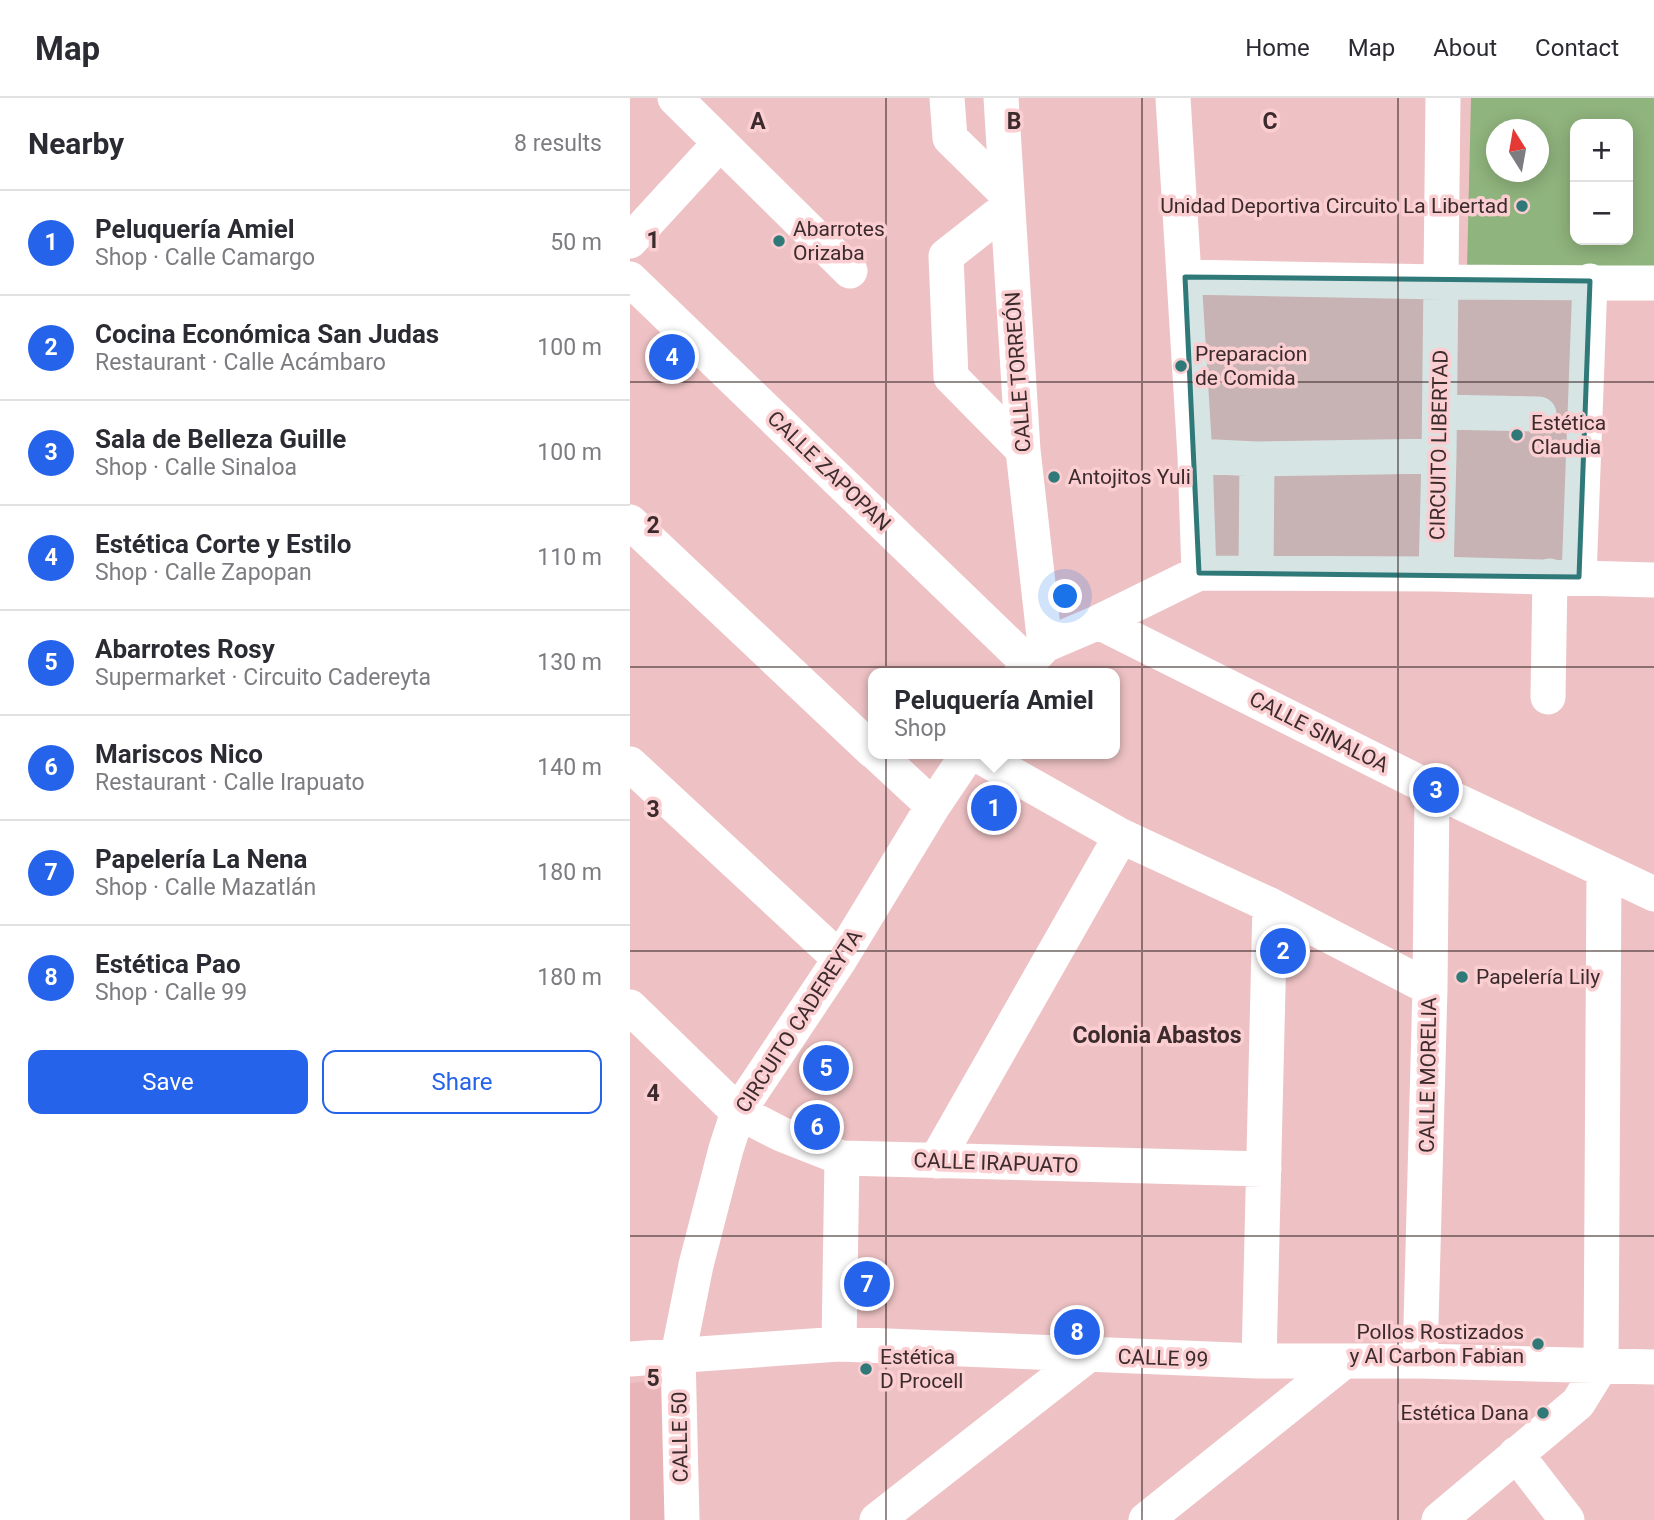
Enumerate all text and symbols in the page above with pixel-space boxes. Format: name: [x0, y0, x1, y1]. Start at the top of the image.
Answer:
text: Map: [35, 29, 100, 68]
text: Home: [1245, 34, 1310, 62]
text: Map: [1348, 34, 1395, 62]
text: About: [1433, 34, 1497, 62]
text: Contact: [1535, 34, 1619, 62]
text: A: [750, 108, 766, 135]
text: B: [1007, 108, 1021, 135]
text: C: [1262, 108, 1278, 135]
north arrow: [1486, 119, 1549, 182]
map controls: [1570, 119, 1633, 245]
button: +: [1570, 119, 1633, 182]
text: Nearby: [28, 126, 124, 161]
text: 8 results: [514, 130, 602, 157]
button: −: [1570, 182, 1633, 245]
place label: Unidad Deportiva Circuito La Libertad: [1160, 194, 1508, 218]
marker: Unidad Deportiva Circuito La Libertad: [1514, 198, 1530, 214]
text: Peluquería Amiel: [95, 214, 295, 244]
place label: Abarrotes Orizaba: [793, 217, 885, 265]
text: 1: [646, 227, 660, 254]
text: 1: [44, 229, 58, 256]
text: 50 m: [550, 229, 602, 256]
marker: Abarrotes Orizaba: [771, 233, 787, 249]
text: Shop · Calle Camargo: [95, 244, 315, 271]
street label: CALLE TORREÓN: [1000, 291, 1036, 453]
text: Cocina Económica San Judas: [95, 319, 439, 349]
pin: 4: [649, 331, 695, 383]
text: 2: [44, 334, 58, 361]
text: 100 m: [537, 334, 602, 361]
place label: Preparacion de Comida: [1195, 342, 1307, 390]
text: Restaurant · Calle Acámbaro: [95, 349, 386, 376]
street label: CIRCUITO LIBERTAD: [1425, 350, 1453, 540]
marker: Preparacion de Comida: [1173, 358, 1189, 374]
street label: CALLE ZAPOPAN: [762, 406, 896, 536]
place label: Estética Claudia: [1531, 411, 1606, 459]
text: Sala de Belleza Guille: [95, 424, 346, 454]
marker: Estética Claudia: [1509, 427, 1525, 443]
text: 3: [44, 439, 58, 466]
text: 100 m: [537, 439, 602, 466]
text: Shop · Calle Sinaloa: [95, 454, 297, 481]
place label: Antojitos Yuli: [1068, 465, 1191, 489]
marker: Antojitos Yuli: [1046, 469, 1062, 485]
text: 2: [646, 512, 660, 539]
text: Estética Corte y Estilo: [95, 529, 351, 559]
text: 4: [44, 544, 58, 571]
text: 110 m: [537, 544, 602, 571]
text: Shop · Calle Zapopan: [95, 559, 312, 586]
your location: [1048, 579, 1082, 613]
text: Abarrotes Rosy: [95, 634, 275, 664]
text: 5: [44, 649, 58, 676]
text: 130 m: [537, 649, 602, 676]
text: Supermarket · Circuito Cadereyta: [95, 664, 431, 691]
popup: [868, 668, 1120, 759]
text: Peluquería Amiel: [894, 685, 1094, 715]
street label: CALLE SINALOA: [1245, 687, 1393, 777]
text: Shop: [894, 715, 947, 742]
text: Mariscos Nico: [95, 739, 263, 769]
text: 6: [44, 754, 58, 781]
text: 140 m: [537, 754, 602, 781]
pin: 3: [1413, 764, 1459, 816]
text: Restaurant · Calle Irapuato: [95, 769, 365, 796]
pin: 1: [971, 782, 1017, 834]
text: 3: [646, 796, 660, 823]
text: Papelería La Nena: [95, 844, 307, 874]
text: 7: [44, 859, 58, 886]
text: 180 m: [537, 859, 602, 886]
text: Shop · Calle Mazatlán: [95, 874, 316, 901]
street label: CIRCUITO CADEREYTA: [731, 925, 867, 1117]
pin: 2: [1260, 925, 1306, 977]
text: Estética Pao: [95, 949, 241, 979]
text: 8: [44, 964, 58, 991]
text: 180 m: [537, 964, 602, 991]
place label: Papelería Lily: [1476, 965, 1600, 989]
marker: Papelería Lily: [1454, 969, 1470, 985]
text: Shop · Calle 99: [95, 979, 247, 1006]
street label: CALLE MORELIA: [1415, 997, 1441, 1153]
district label: Colonia Abastos: [1073, 1022, 1241, 1049]
pin: 5: [803, 1042, 849, 1094]
button: Save: [28, 1050, 308, 1114]
button: Share: [322, 1050, 602, 1114]
text: 4: [646, 1080, 660, 1107]
pin: 6: [794, 1101, 840, 1153]
street label: CALLE IRAPUATO: [913, 1148, 1079, 1178]
pin: 7: [844, 1258, 890, 1310]
pin: 8: [1054, 1306, 1100, 1358]
place label: Pollos Rostizados y Al Carbon Fabian: [1349, 1320, 1524, 1368]
marker: Pollos Rostizados y Al Carbon Fabian: [1530, 1336, 1546, 1352]
street label: CALLE 99: [1117, 1344, 1209, 1372]
place label: Estética D Procell: [880, 1345, 963, 1393]
marker: Estética D Procell: [858, 1361, 874, 1377]
text: 5: [646, 1365, 660, 1392]
street label: CALLE 50: [667, 1391, 693, 1483]
place label: Estética Dana: [1400, 1401, 1529, 1425]
marker: Estética Dana: [1535, 1405, 1551, 1421]

